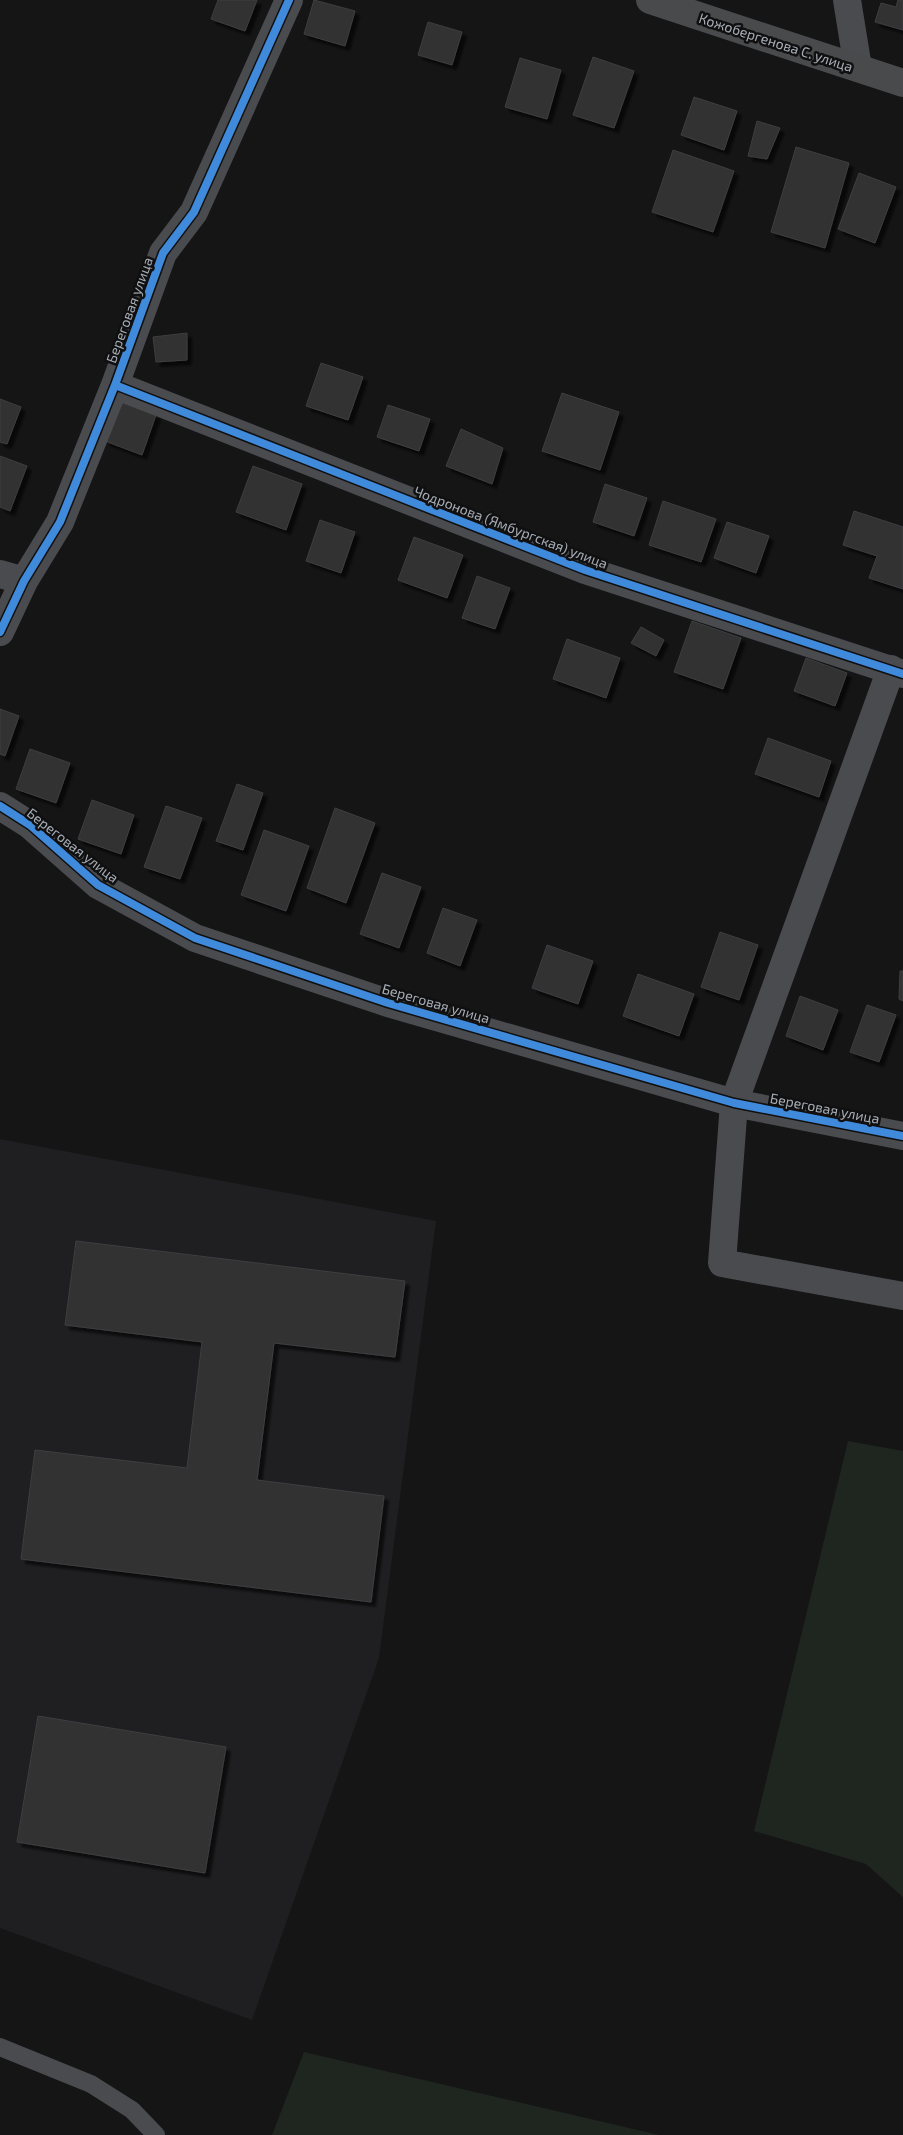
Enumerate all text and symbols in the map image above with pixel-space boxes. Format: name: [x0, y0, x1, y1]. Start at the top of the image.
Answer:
street label: Кожобергенова С. улица: [697, 9, 855, 75]
street label: Береговая улица: [102, 255, 156, 365]
street label: Чодронова (Ямбургская) улица: [412, 482, 610, 572]
street label: Береговая улица: [24, 804, 122, 886]
street label: Береговая улица: [380, 979, 492, 1027]
street label: Береговая улица: [769, 1089, 881, 1127]

